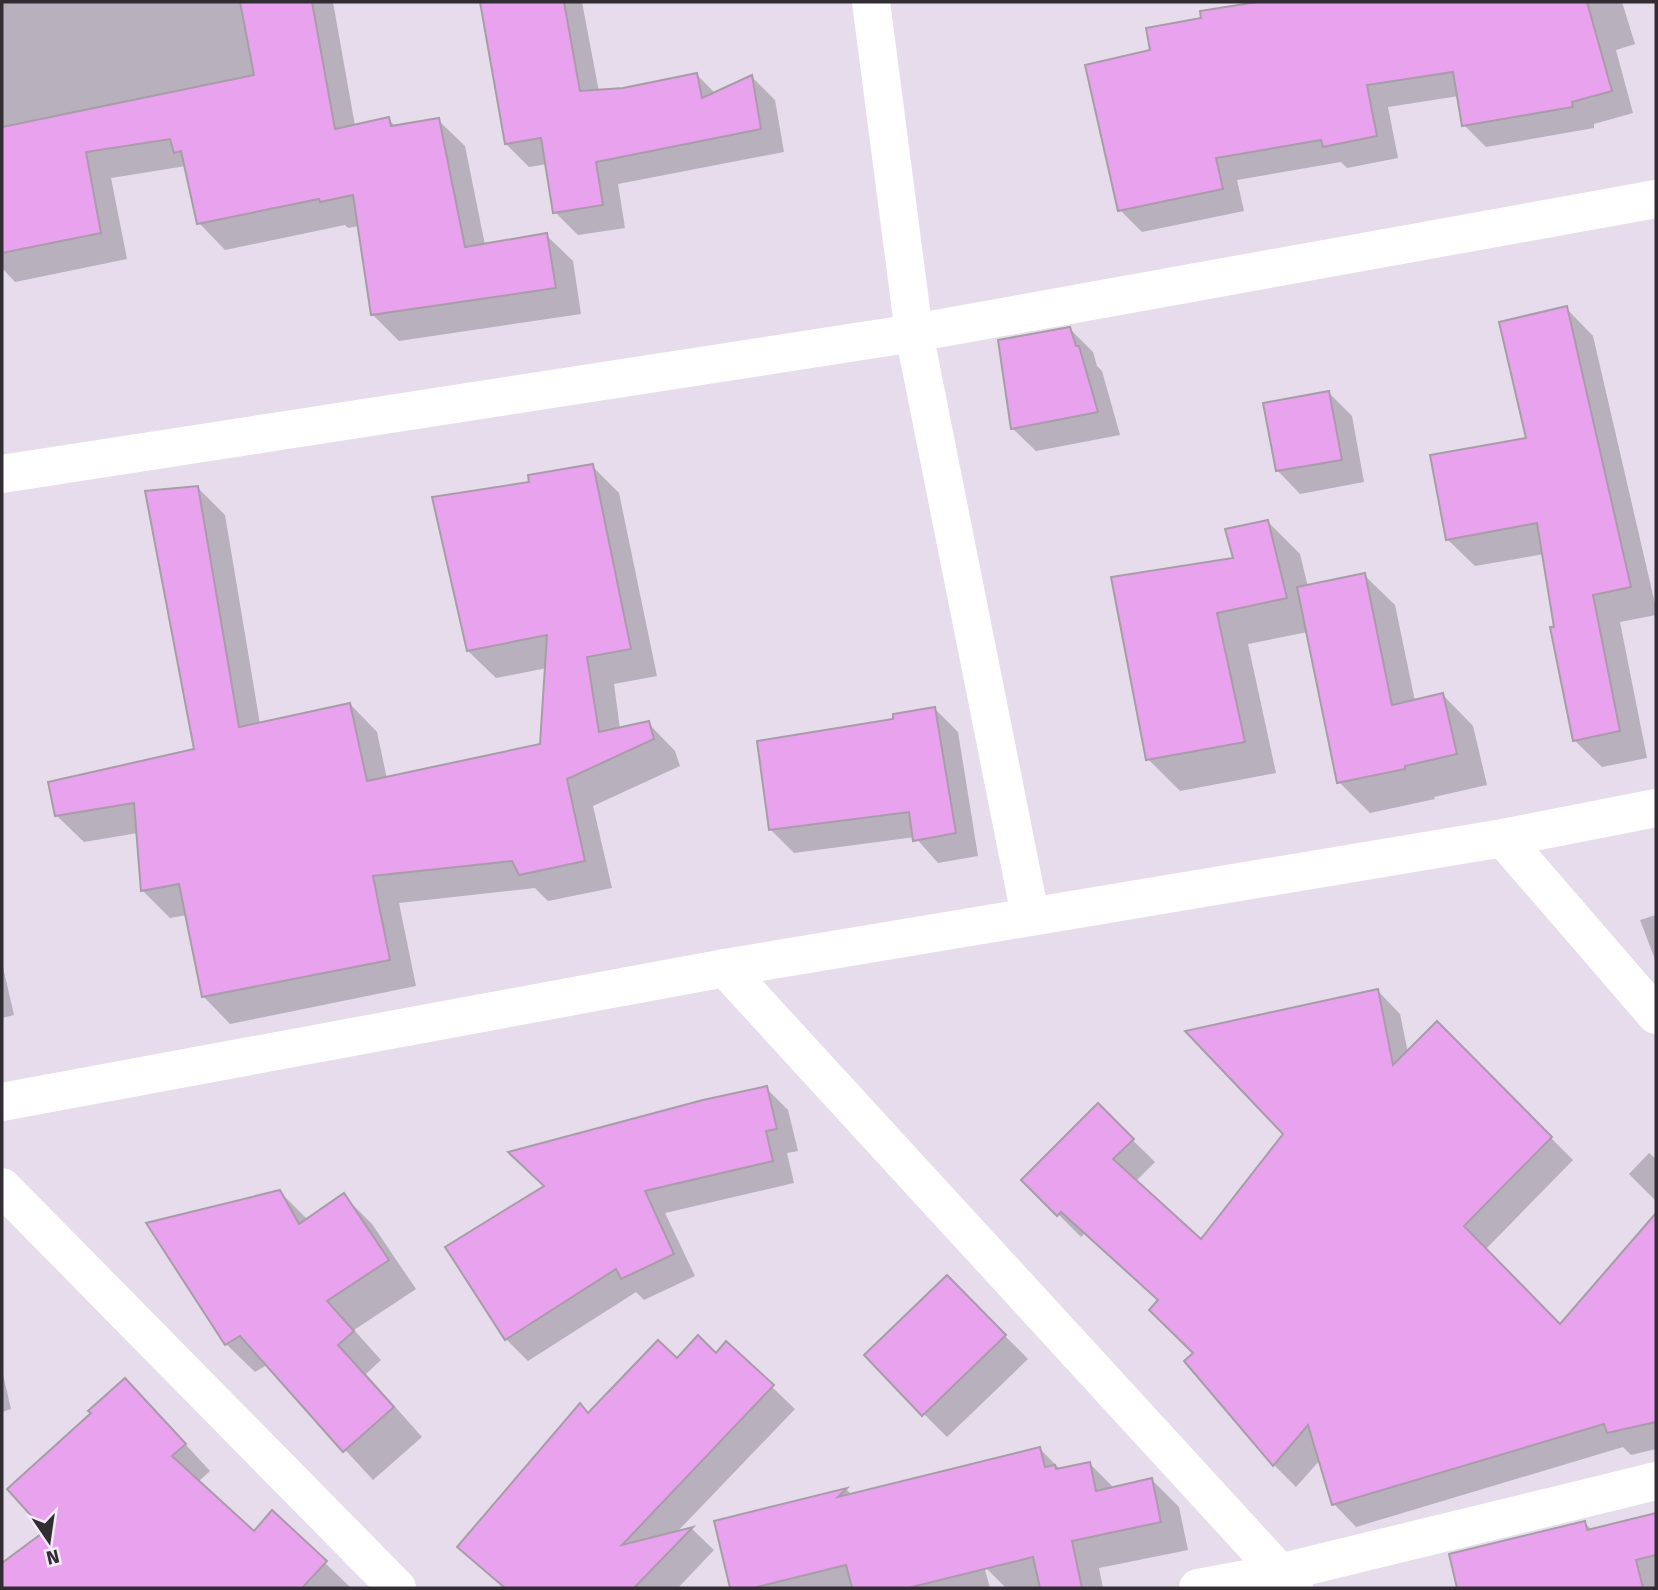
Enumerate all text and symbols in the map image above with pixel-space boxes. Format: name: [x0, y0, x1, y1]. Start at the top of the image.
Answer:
north arrow: [14, 1506, 84, 1576]
text: N: [44, 1544, 61, 1570]

